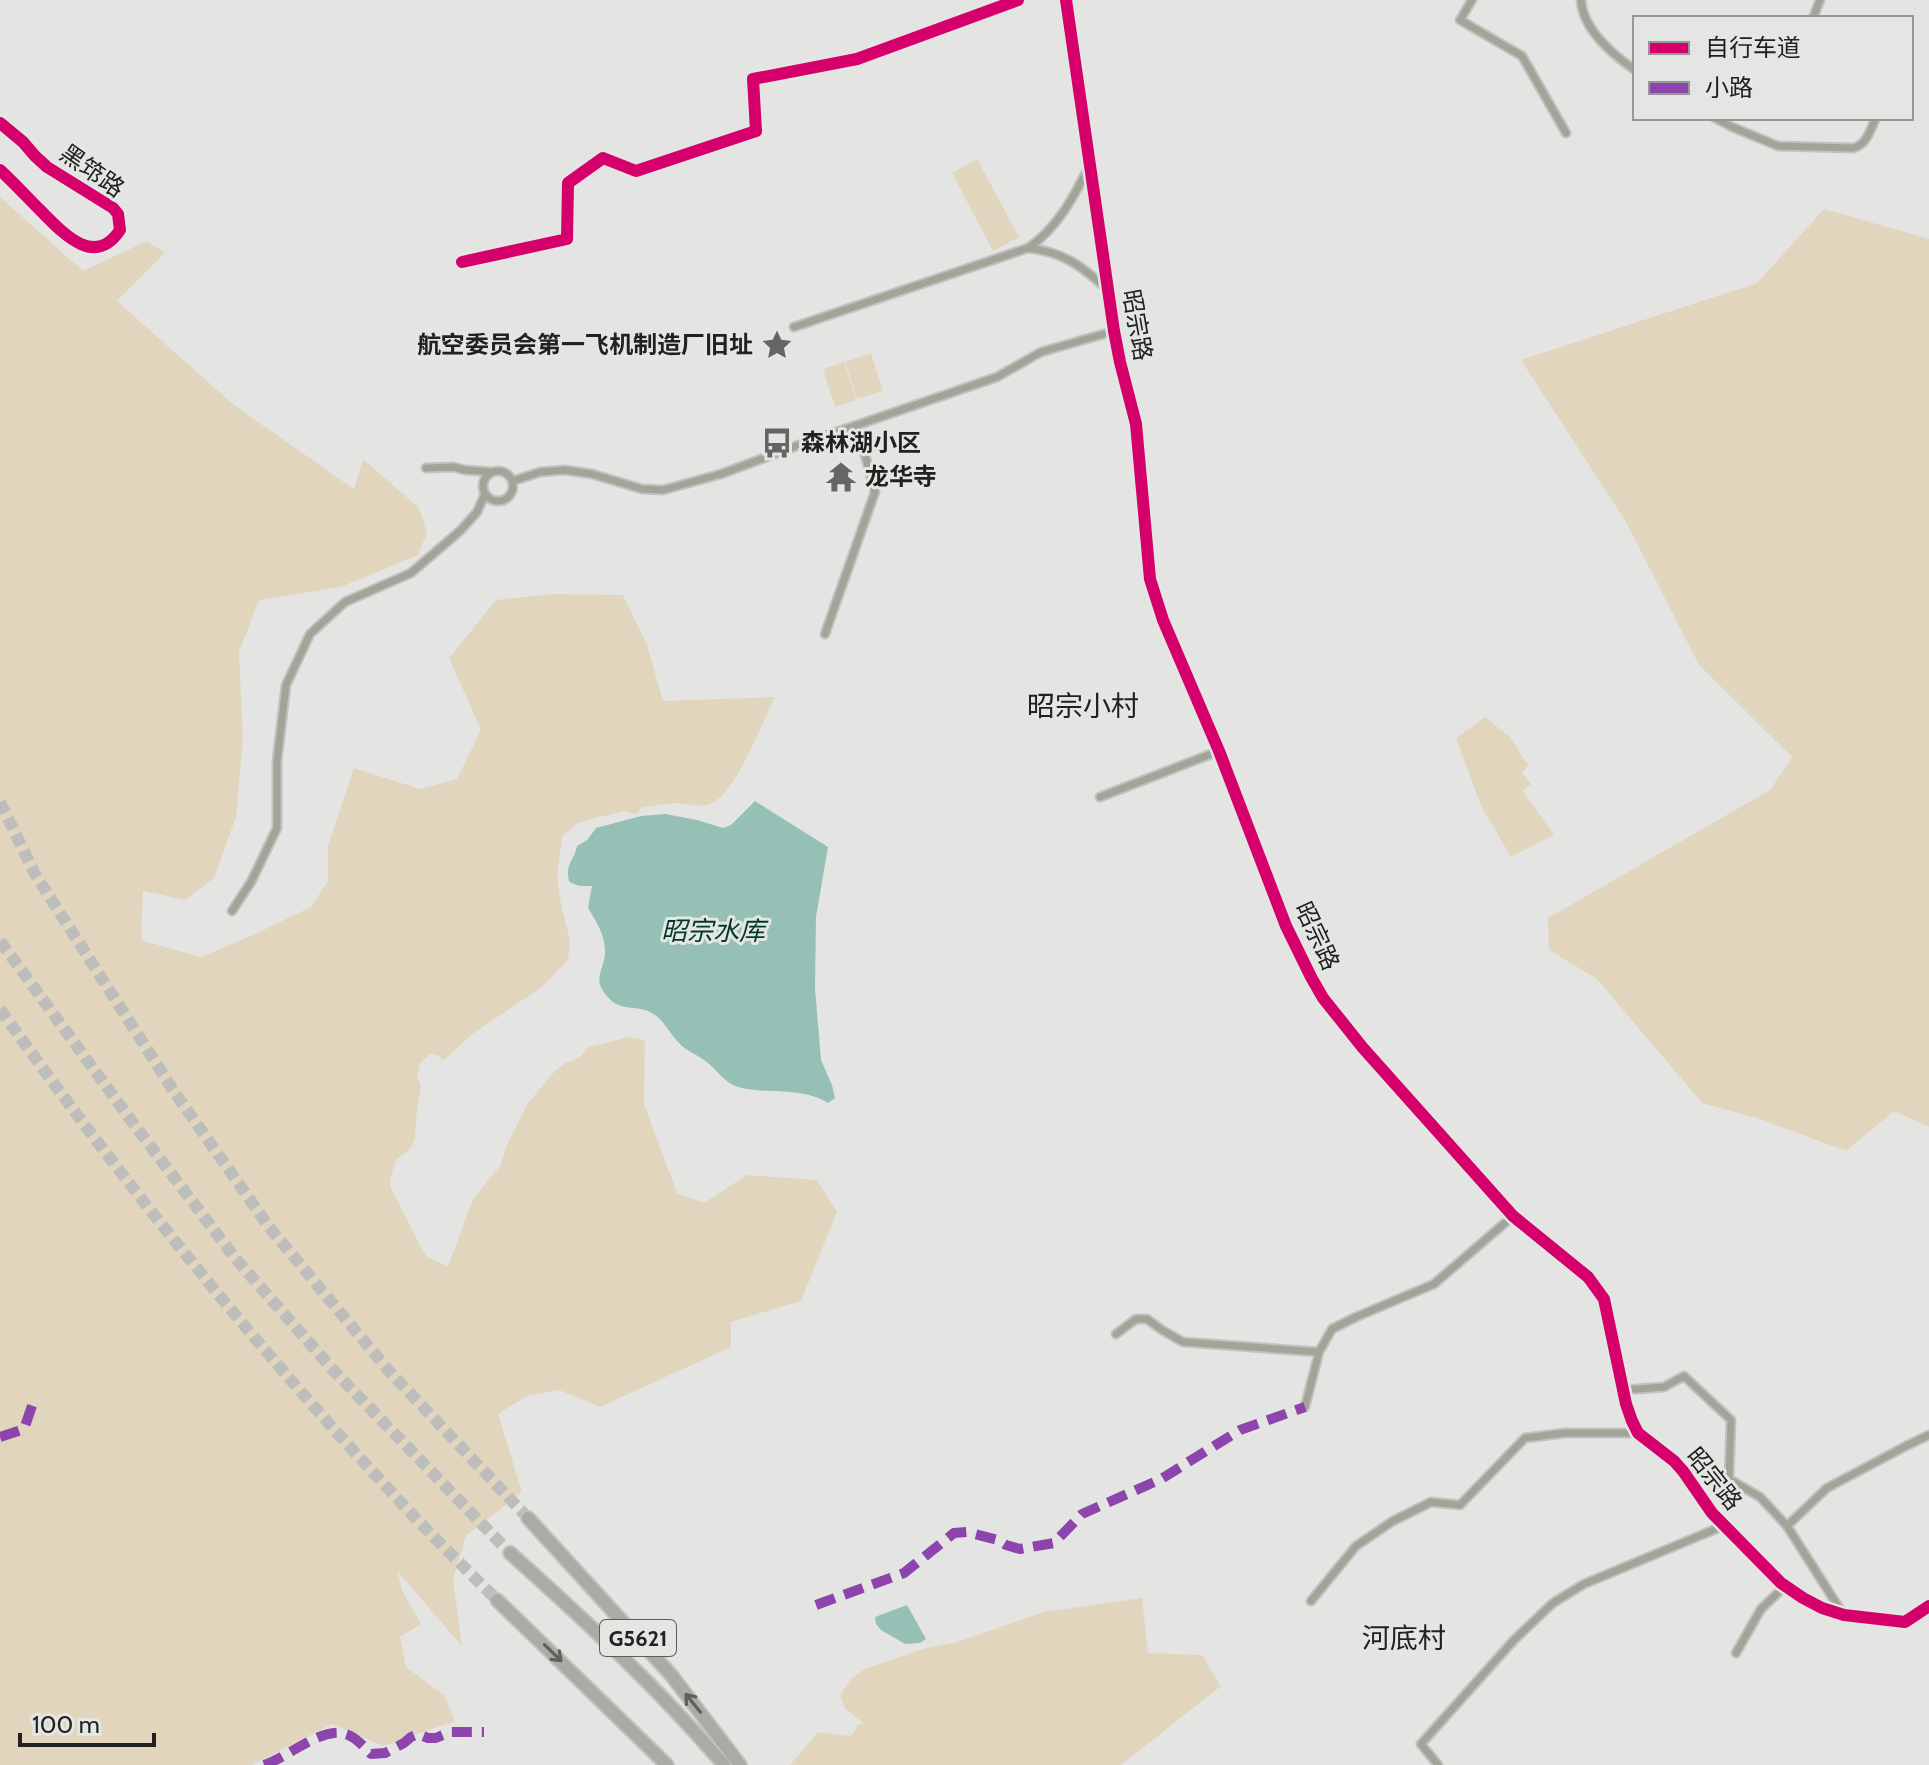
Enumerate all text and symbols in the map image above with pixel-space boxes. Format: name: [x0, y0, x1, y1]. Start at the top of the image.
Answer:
legend: [1633, 16, 1913, 120]
text: 自行车道: [1705, 33, 1801, 62]
text: 小路: [1705, 73, 1753, 102]
street label: 黑筇路: [54, 138, 130, 203]
street label: 昭宗路: [1117, 287, 1158, 363]
place icon: 航空委员会第一飞机制造厂旧址: [760, 328, 794, 362]
place label: 航空委员会第一飞机制造厂旧址: [417, 330, 753, 359]
bus stop icon: 森林湖小区: [760, 426, 794, 460]
place label: 森林湖小区: [801, 428, 921, 457]
temple icon: 龙华寺: [824, 460, 858, 494]
place label: 龙华寺: [865, 462, 937, 491]
district label: 昭宗小村: [1027, 689, 1139, 723]
street label: 昭宗路: [1289, 897, 1346, 975]
water label: 昭宗水库: [661, 915, 769, 947]
street label: 昭宗路: [1680, 1442, 1748, 1516]
road number: G5621: [600, 1620, 676, 1656]
district label: 河底村: [1362, 1621, 1446, 1655]
one-way arrow: [543, 1644, 563, 1662]
one-way arrow: [684, 1693, 702, 1714]
scale bar: [20, 1697, 154, 1747]
text: 100 m: [32, 1710, 100, 1739]

